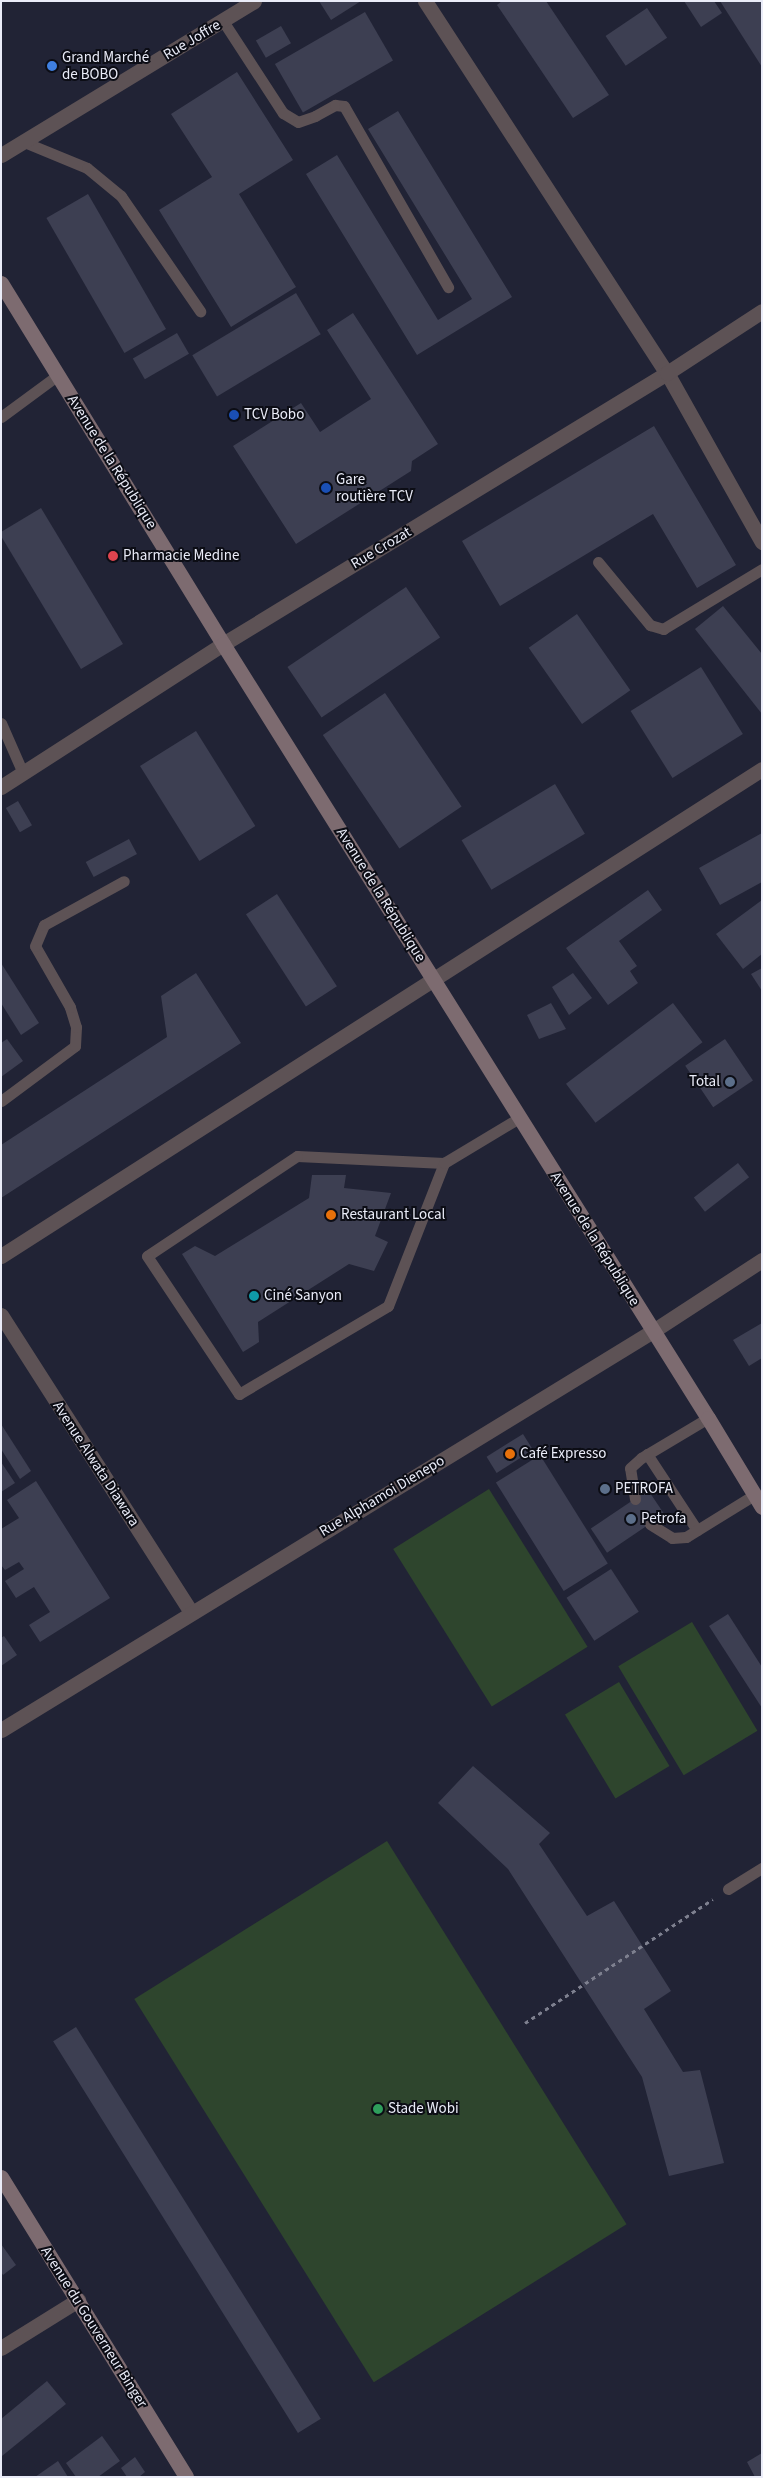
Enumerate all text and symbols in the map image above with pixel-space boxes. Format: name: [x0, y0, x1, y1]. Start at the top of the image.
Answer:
street label: Rue Joffre: [160, 16, 224, 64]
place label: Grand Marché de BOBO: [62, 48, 149, 83]
marker: Grand Marché de BOBO: [46, 60, 58, 72]
street label: Avenue de la République: [63, 392, 161, 532]
place label: TCV Bobo: [244, 406, 304, 424]
marker: TCV Bobo: [228, 409, 240, 421]
place label: Gare routière TCV: [336, 470, 413, 505]
marker: Gare routière TCV: [320, 482, 332, 494]
street label: Rue Crozat: [348, 523, 414, 573]
place label: Pharmacie Medine: [123, 547, 239, 565]
marker: Pharmacie Medine: [107, 550, 119, 562]
street label: Avenue de la République: [332, 825, 430, 965]
place label: Total: [689, 1073, 720, 1091]
marker: Total: [724, 1076, 736, 1088]
street label: Avenue de la République: [546, 1169, 644, 1309]
place label: Restaurant Local: [341, 1206, 445, 1224]
marker: Restaurant Local: [325, 1209, 337, 1221]
place label: Ciné Sanyon: [264, 1287, 342, 1305]
marker: Ciné Sanyon: [248, 1290, 260, 1302]
street label: Avenue Alwata Diawara: [49, 1398, 143, 1530]
place label: Café Expresso: [520, 1445, 606, 1463]
marker: Café Expresso: [504, 1448, 516, 1460]
street label: Rue Alphamoi Dienepo: [316, 1451, 448, 1541]
place label: PETROFA: [615, 1480, 673, 1498]
marker: PETROFA: [599, 1483, 611, 1495]
place label: Petrofa: [641, 1510, 686, 1528]
marker: Petrofa: [625, 1513, 637, 1525]
place label: Stade Wobi: [388, 2100, 459, 2118]
marker: Stade Wobi: [372, 2103, 384, 2115]
street label: Avenue du Gouverneur Binger: [37, 2243, 151, 2411]

